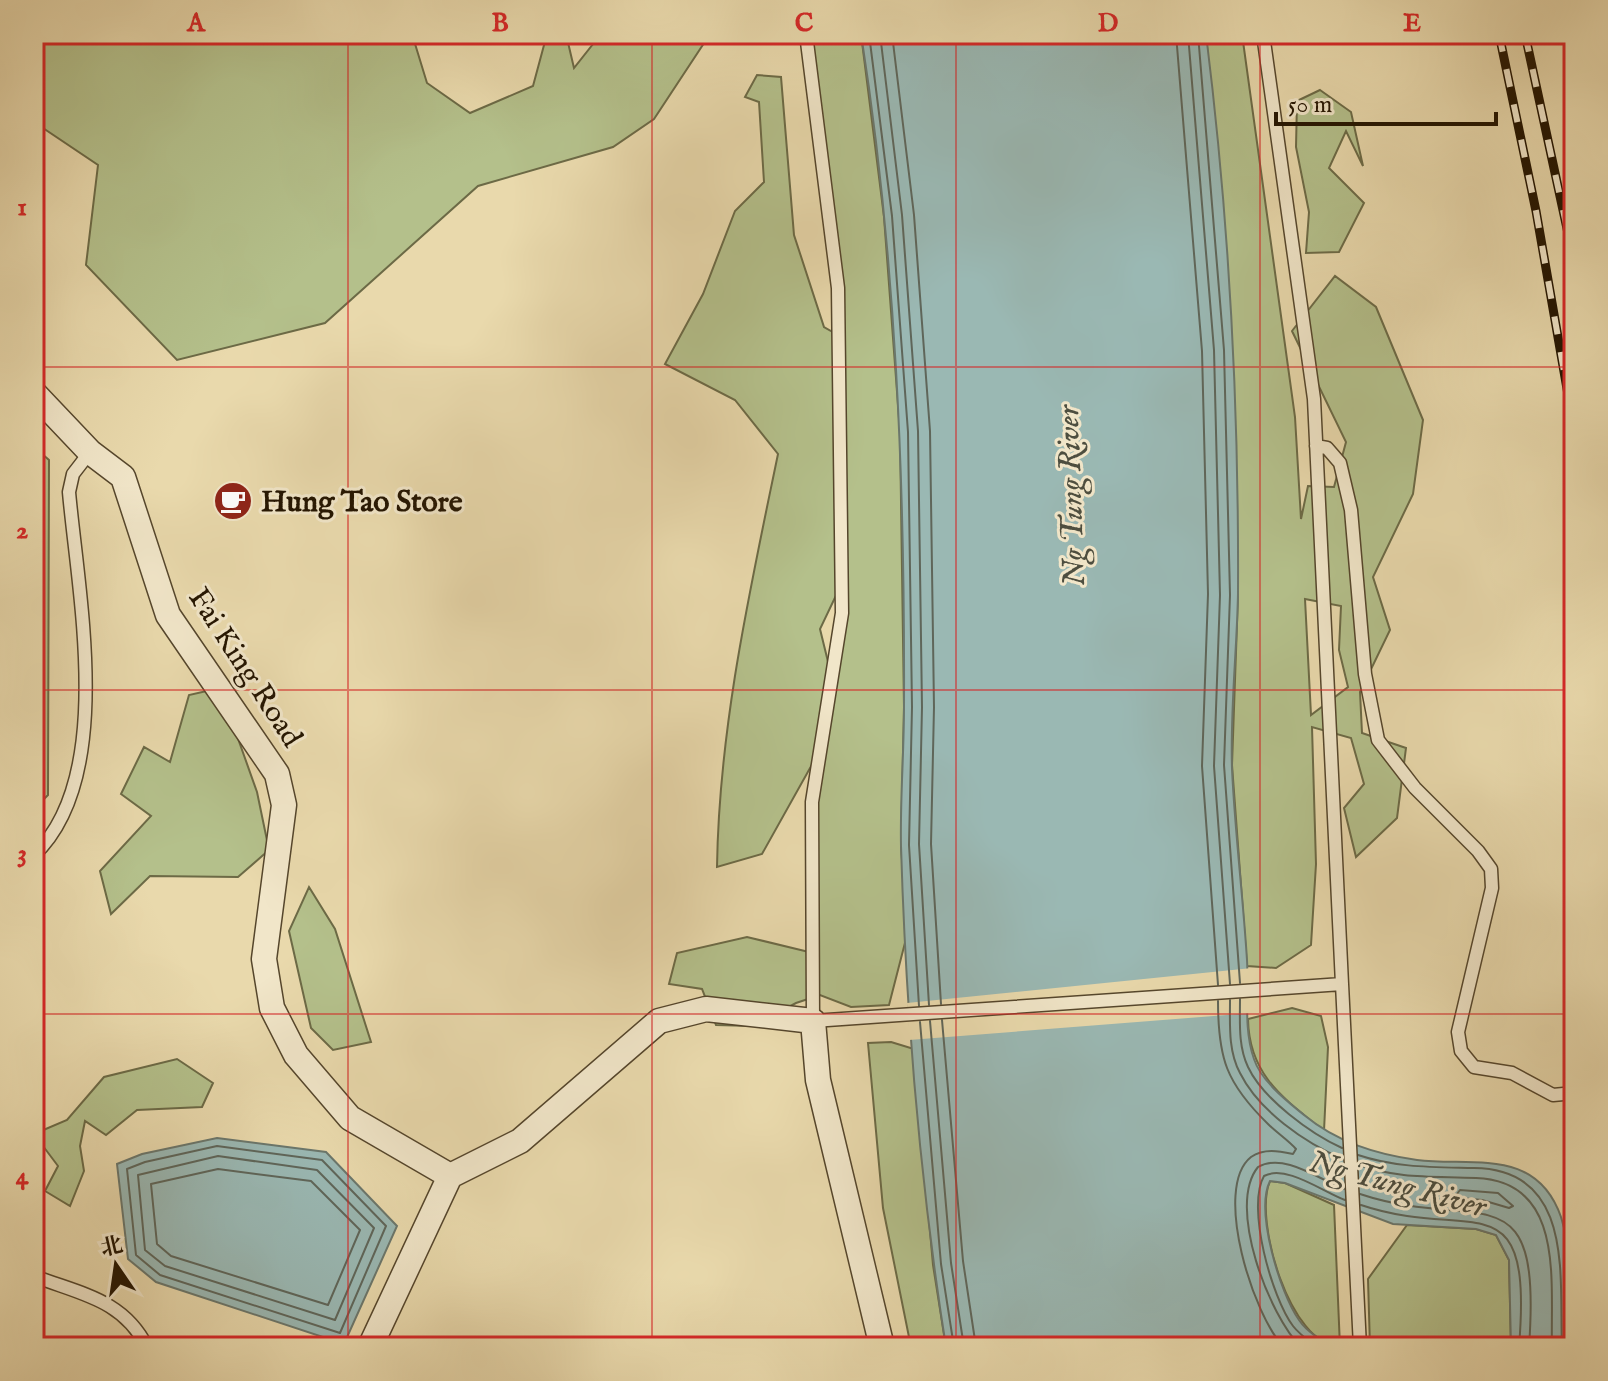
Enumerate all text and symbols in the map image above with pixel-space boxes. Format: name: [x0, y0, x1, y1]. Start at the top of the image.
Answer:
text: A: [186, 7, 206, 40]
text: B: [491, 7, 509, 40]
text: C: [795, 7, 814, 40]
text: D: [1098, 7, 1119, 40]
text: E: [1403, 7, 1421, 40]
scale bar: [1276, 76, 1496, 126]
text: 50 m: [1288, 90, 1332, 121]
text: 1: [17, 191, 27, 224]
water label: Ng Tung River: [1049, 402, 1096, 587]
cafe icon: Hung Tao Store: [212, 480, 254, 522]
place label: Hung Tao Store: [261, 484, 463, 522]
text: 2: [16, 514, 28, 547]
street label: Fai King Road: [179, 581, 310, 756]
text: 3: [17, 837, 27, 870]
water label: Ng Tung River: [1304, 1142, 1492, 1229]
text: 4: [16, 1160, 30, 1193]
north arrow: [76, 1225, 156, 1305]
text: 北: [98, 1231, 126, 1264]

